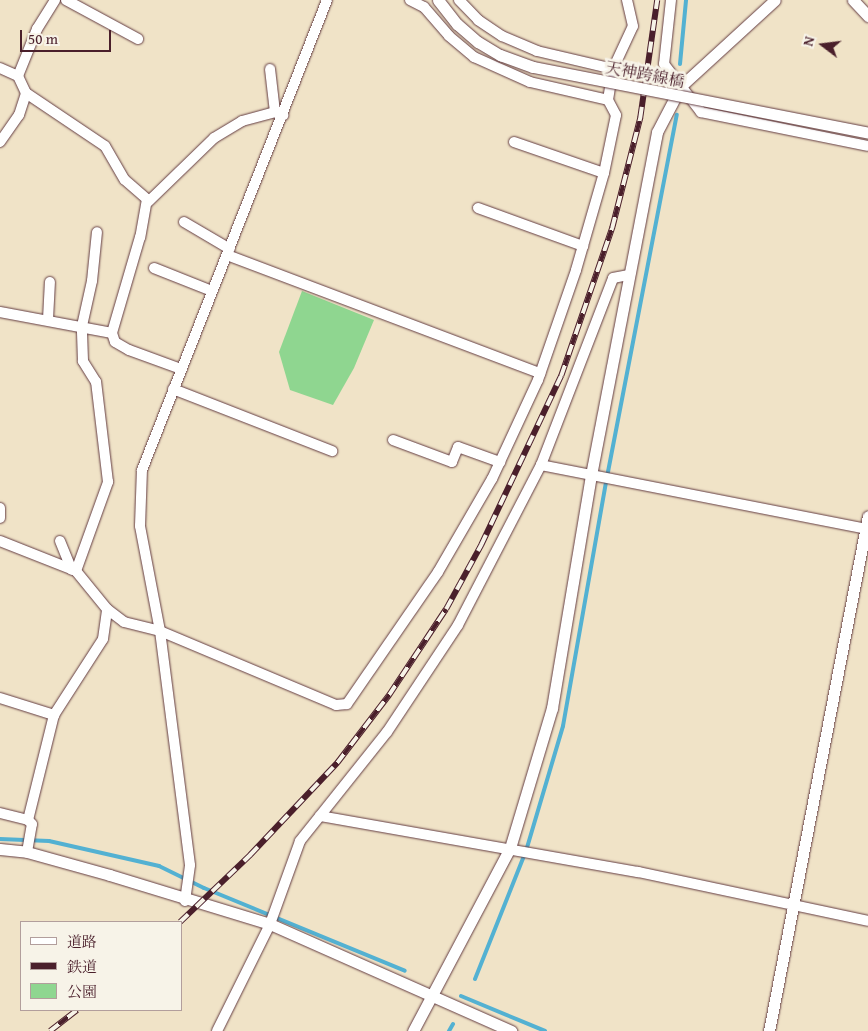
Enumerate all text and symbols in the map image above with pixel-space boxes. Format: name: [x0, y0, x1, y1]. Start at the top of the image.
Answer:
scale bar: [22, 20, 114, 52]
north arrow: [798, 20, 848, 70]
text: 50 m: [28, 28, 58, 49]
text: N: [798, 34, 819, 48]
street label: 天神跨線橋: [604, 57, 686, 91]
legend: [20, 921, 182, 1011]
text: 道路: [67, 931, 97, 952]
text: 鉄道: [67, 956, 97, 977]
text: 公園: [67, 981, 97, 1002]

